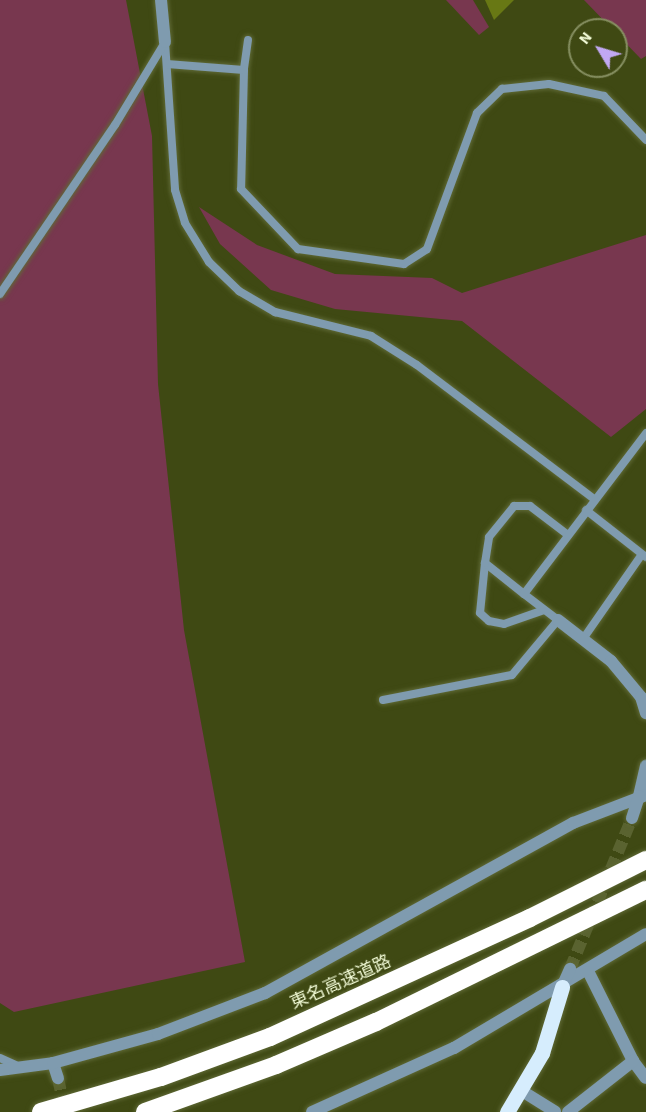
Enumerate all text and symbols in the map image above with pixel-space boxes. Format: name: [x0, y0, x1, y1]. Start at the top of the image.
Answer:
north arrow: [568, 18, 628, 78]
text: N: [573, 27, 597, 49]
street label: 東名高速道路: [287, 951, 395, 1015]

